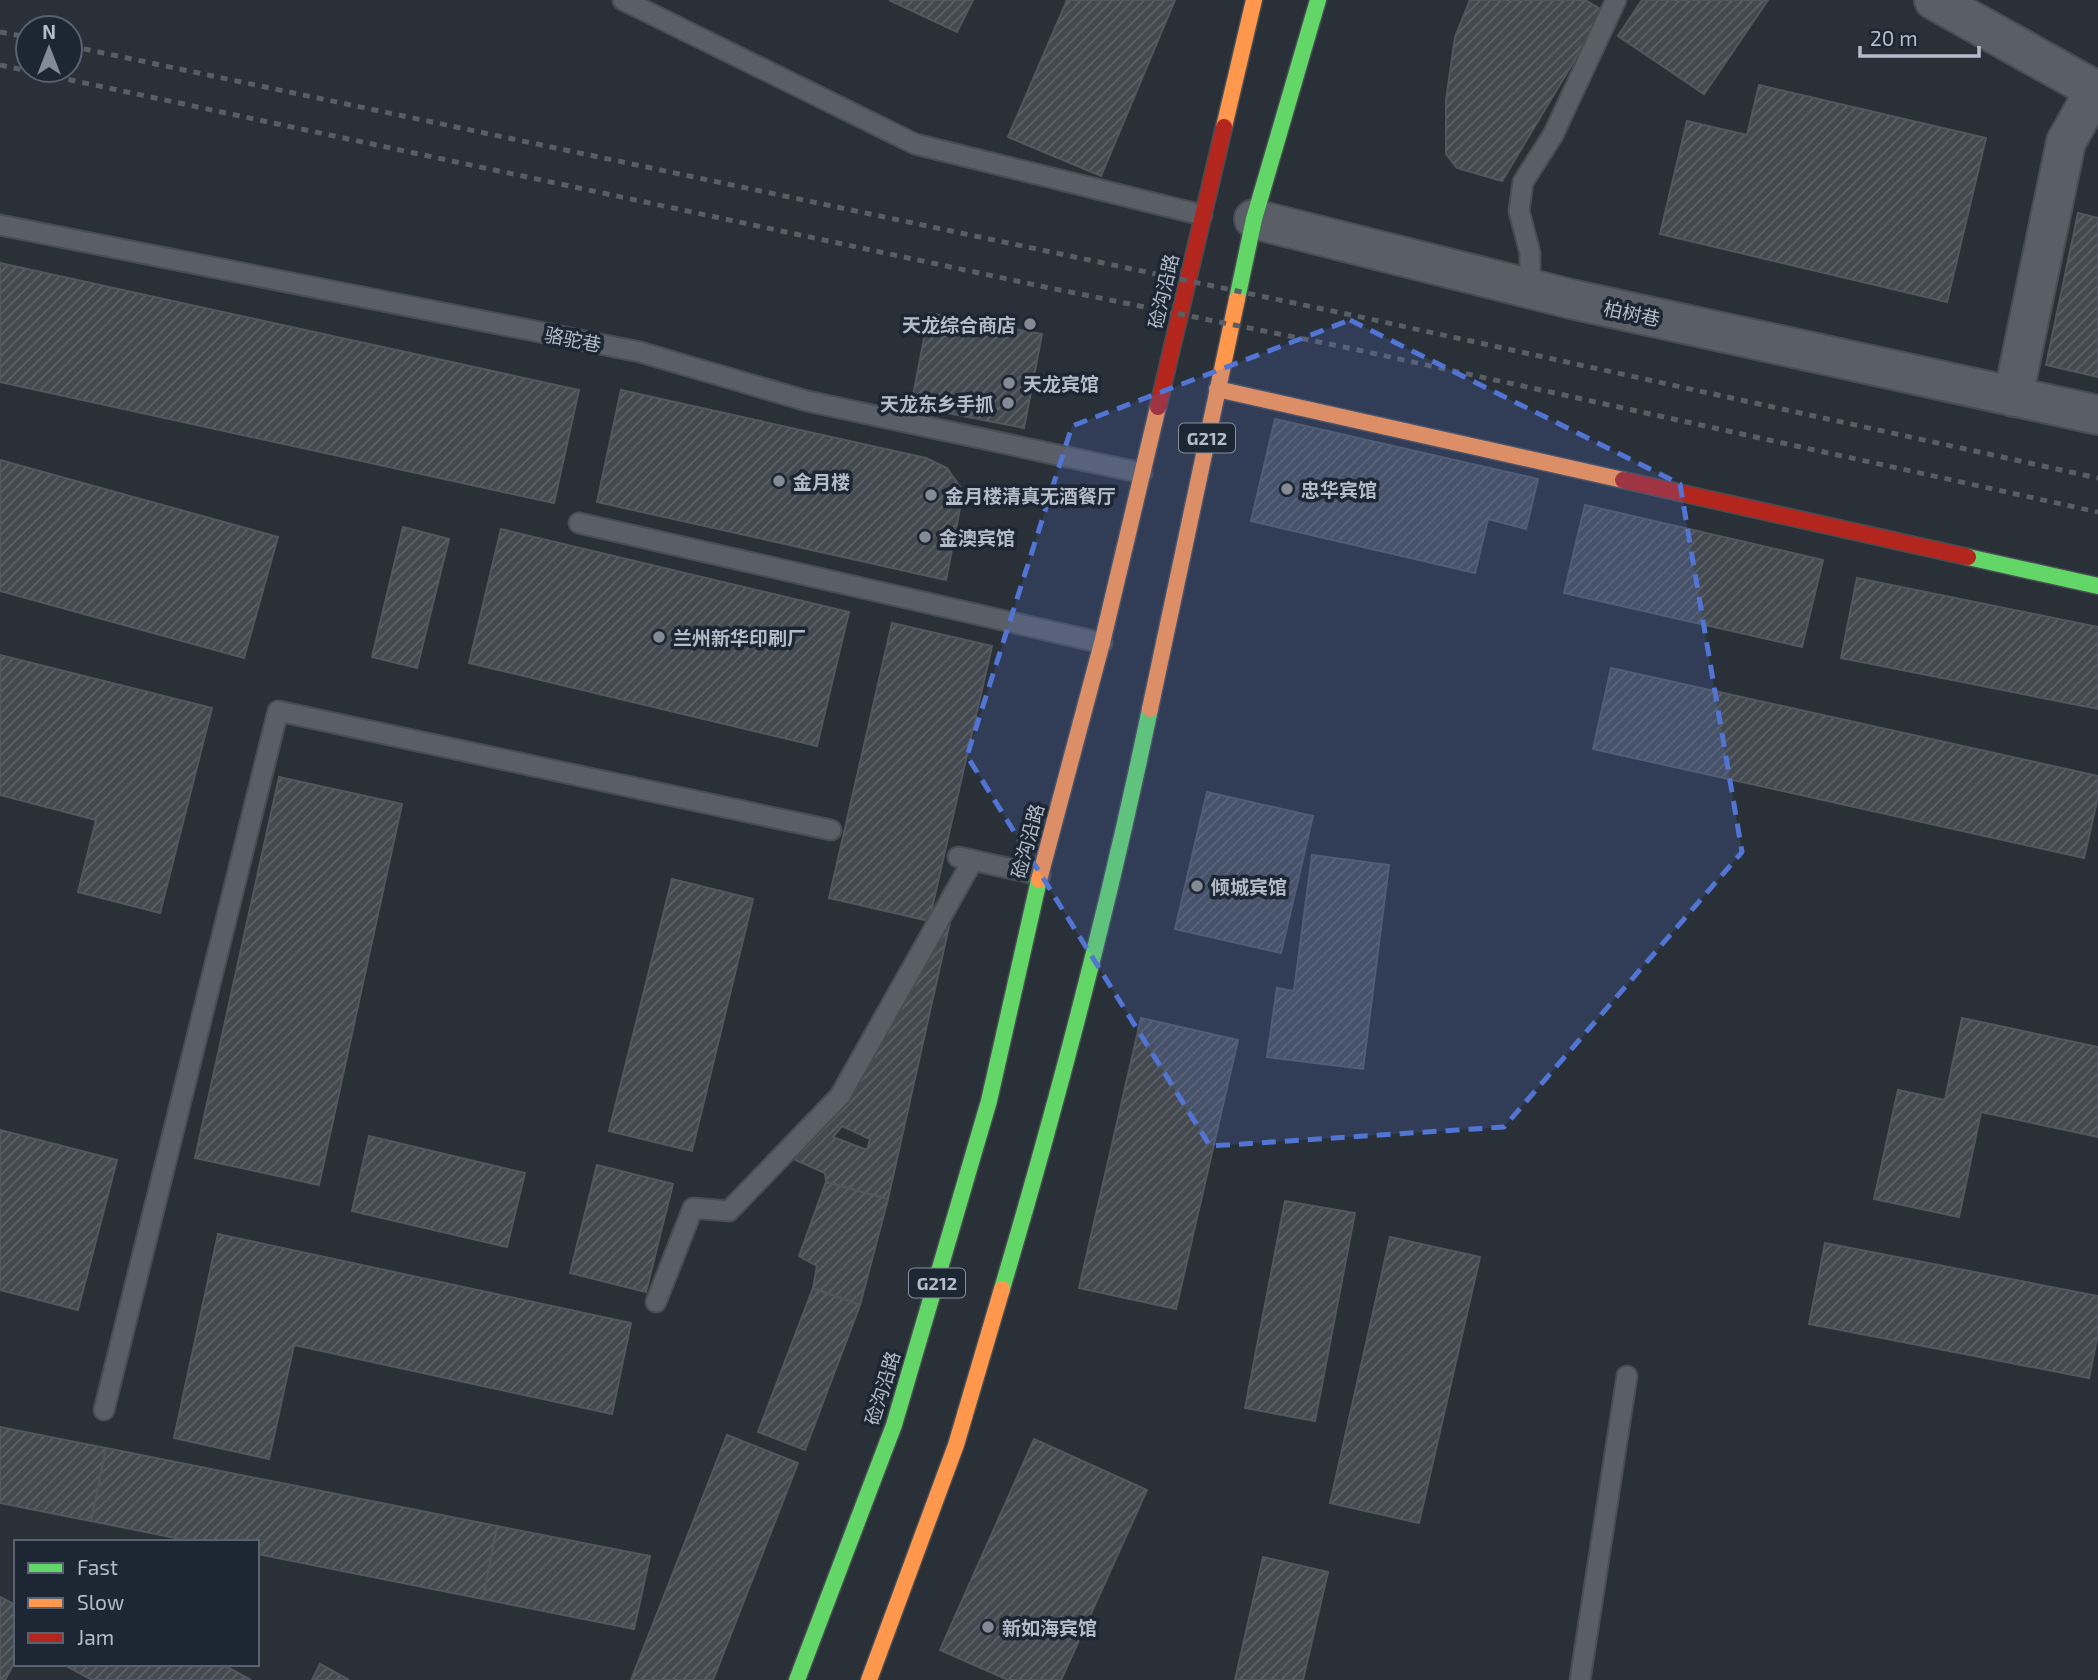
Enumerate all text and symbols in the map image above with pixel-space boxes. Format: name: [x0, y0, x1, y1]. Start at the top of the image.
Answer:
north arrow: [14, 14, 84, 84]
scale bar: [1860, 14, 1979, 58]
text: N: [42, 20, 56, 43]
text: 20 m: [1870, 25, 1918, 50]
street label: 硷沟沿路: [1143, 251, 1183, 331]
street label: 柏树巷: [1602, 296, 1662, 330]
place label: 天龙综合商店: [902, 313, 1016, 336]
marker: 天龙综合商店: [1022, 316, 1038, 332]
street label: 骆驼巷: [543, 322, 603, 356]
place label: 天龙宾馆: [1023, 372, 1099, 395]
marker: 天龙宾馆: [1001, 375, 1017, 391]
place label: 天龙东乡手抓: [880, 392, 994, 415]
marker: 天龙东乡手抓: [1000, 395, 1016, 411]
road number: G212: [1179, 424, 1235, 452]
place label: 金月楼: [793, 470, 850, 493]
marker: 金月楼: [771, 473, 787, 489]
place label: 忠华宾馆: [1301, 478, 1377, 501]
marker: 忠华宾馆: [1279, 481, 1295, 497]
place label: 金月楼清真无酒餐厅: [945, 484, 1116, 507]
marker: 金月楼清真无酒餐厅: [923, 487, 939, 503]
place label: 金澳宾馆: [939, 526, 1015, 549]
marker: 金澳宾馆: [917, 529, 933, 545]
place label: 兰州新华印刷厂: [673, 626, 806, 649]
marker: 兰州新华印刷厂: [651, 629, 667, 645]
street label: 硷沟沿路: [1006, 801, 1048, 881]
place label: 倾城宾馆: [1210, 875, 1287, 898]
marker: 倾城宾馆: [1189, 878, 1205, 894]
road number: G212: [909, 1268, 965, 1298]
street label: 硷沟沿路: [860, 1348, 904, 1428]
legend: [14, 1540, 259, 1666]
text: Fast: [77, 1554, 118, 1579]
text: Slow: [77, 1589, 124, 1614]
place label: 新如海宾馆: [1002, 1616, 1097, 1639]
marker: 新如海宾馆: [980, 1619, 996, 1635]
text: Jam: [77, 1624, 114, 1649]

